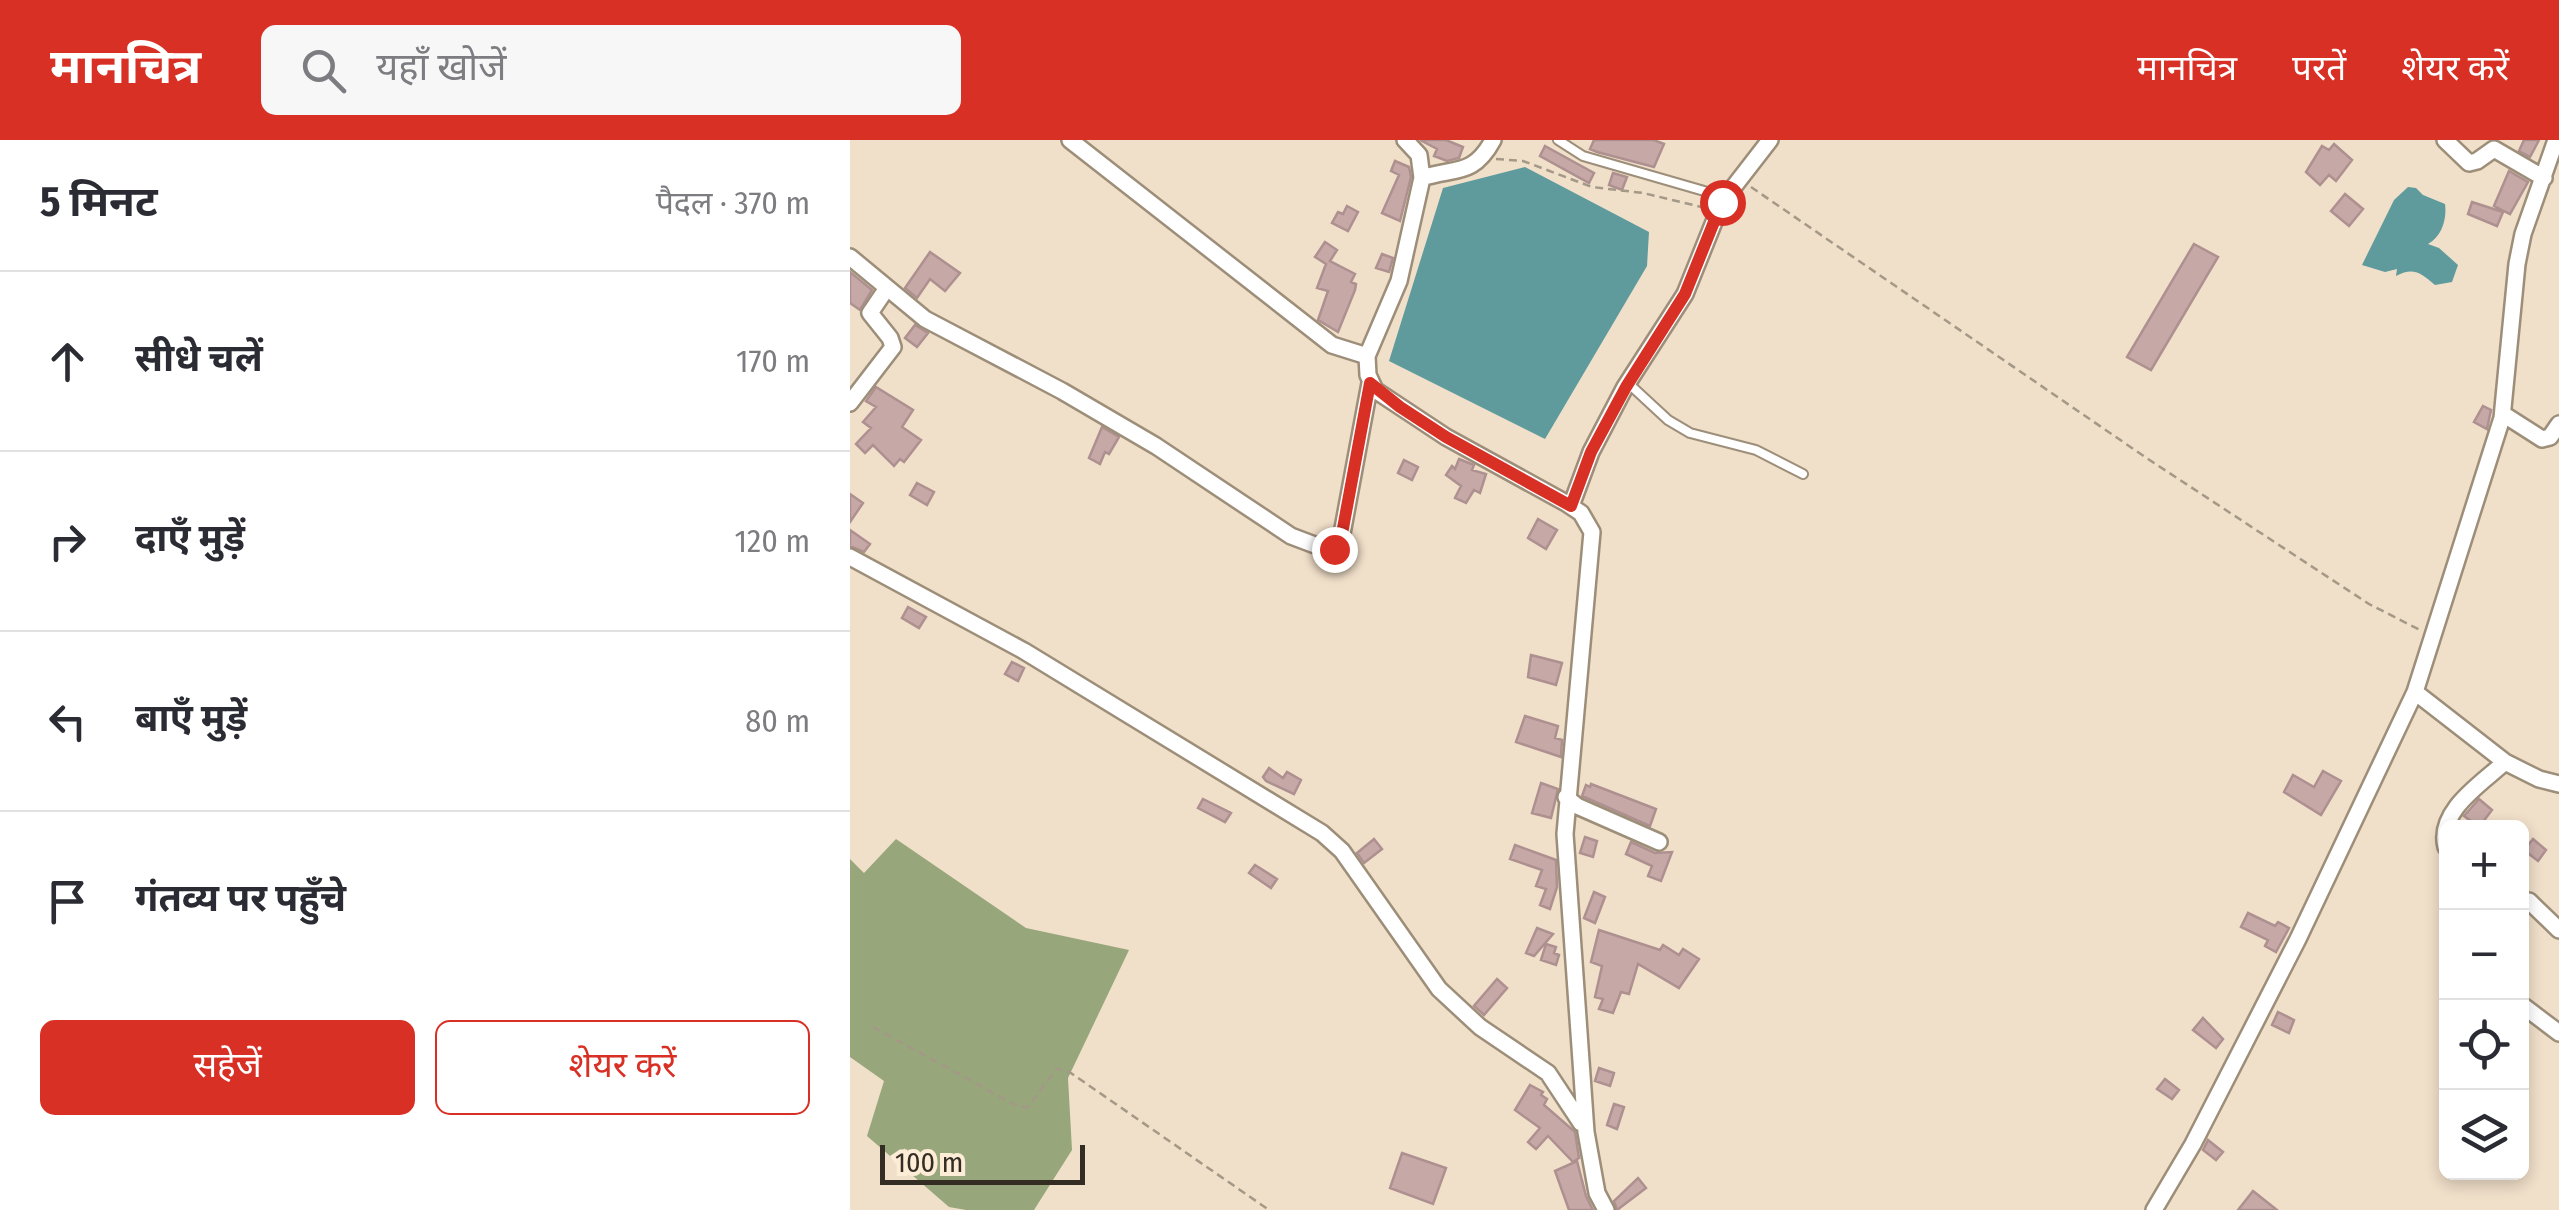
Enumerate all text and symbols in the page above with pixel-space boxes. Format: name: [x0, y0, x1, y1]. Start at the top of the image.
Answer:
search box: [261, 25, 961, 115]
text: मानचित्र: [50, 38, 201, 96]
icon: search: [296, 43, 351, 98]
text: यहाँ खोजें: [376, 44, 506, 90]
text: मानचित्र: [2137, 47, 2237, 89]
text: परतें: [2292, 47, 2346, 89]
text: शेयर करें: [2401, 47, 2509, 89]
text: 5 मिनट: [40, 177, 158, 227]
route start: [1700, 180, 1746, 226]
text: पैदल · 370 m: [656, 184, 810, 222]
icon: ahead: [40, 334, 95, 389]
text: सीधे चलें: [135, 335, 263, 381]
text: 170 m: [736, 342, 810, 380]
icon: right: [40, 514, 95, 569]
text: दाएँ मुड़ें: [135, 515, 245, 561]
text: 120 m: [735, 522, 810, 560]
route end: [1312, 527, 1358, 573]
icon: left: [40, 694, 95, 749]
text: बाएँ मुड़ें: [135, 695, 247, 741]
text: 80 m: [745, 702, 810, 740]
map controls: [2439, 820, 2529, 1180]
button: +: [2439, 820, 2529, 910]
icon: arrive: [40, 874, 95, 929]
text: गंतव्य पर पहुँचे: [135, 875, 346, 921]
button: −: [2439, 910, 2529, 1000]
button: locate: [2439, 1000, 2529, 1090]
button: सहेजें: [40, 1020, 415, 1115]
button: शेयर करें: [435, 1020, 810, 1115]
button: layers: [2439, 1090, 2529, 1180]
scale bar: [880, 1140, 1085, 1184]
text: 100 m: [895, 1146, 963, 1179]

